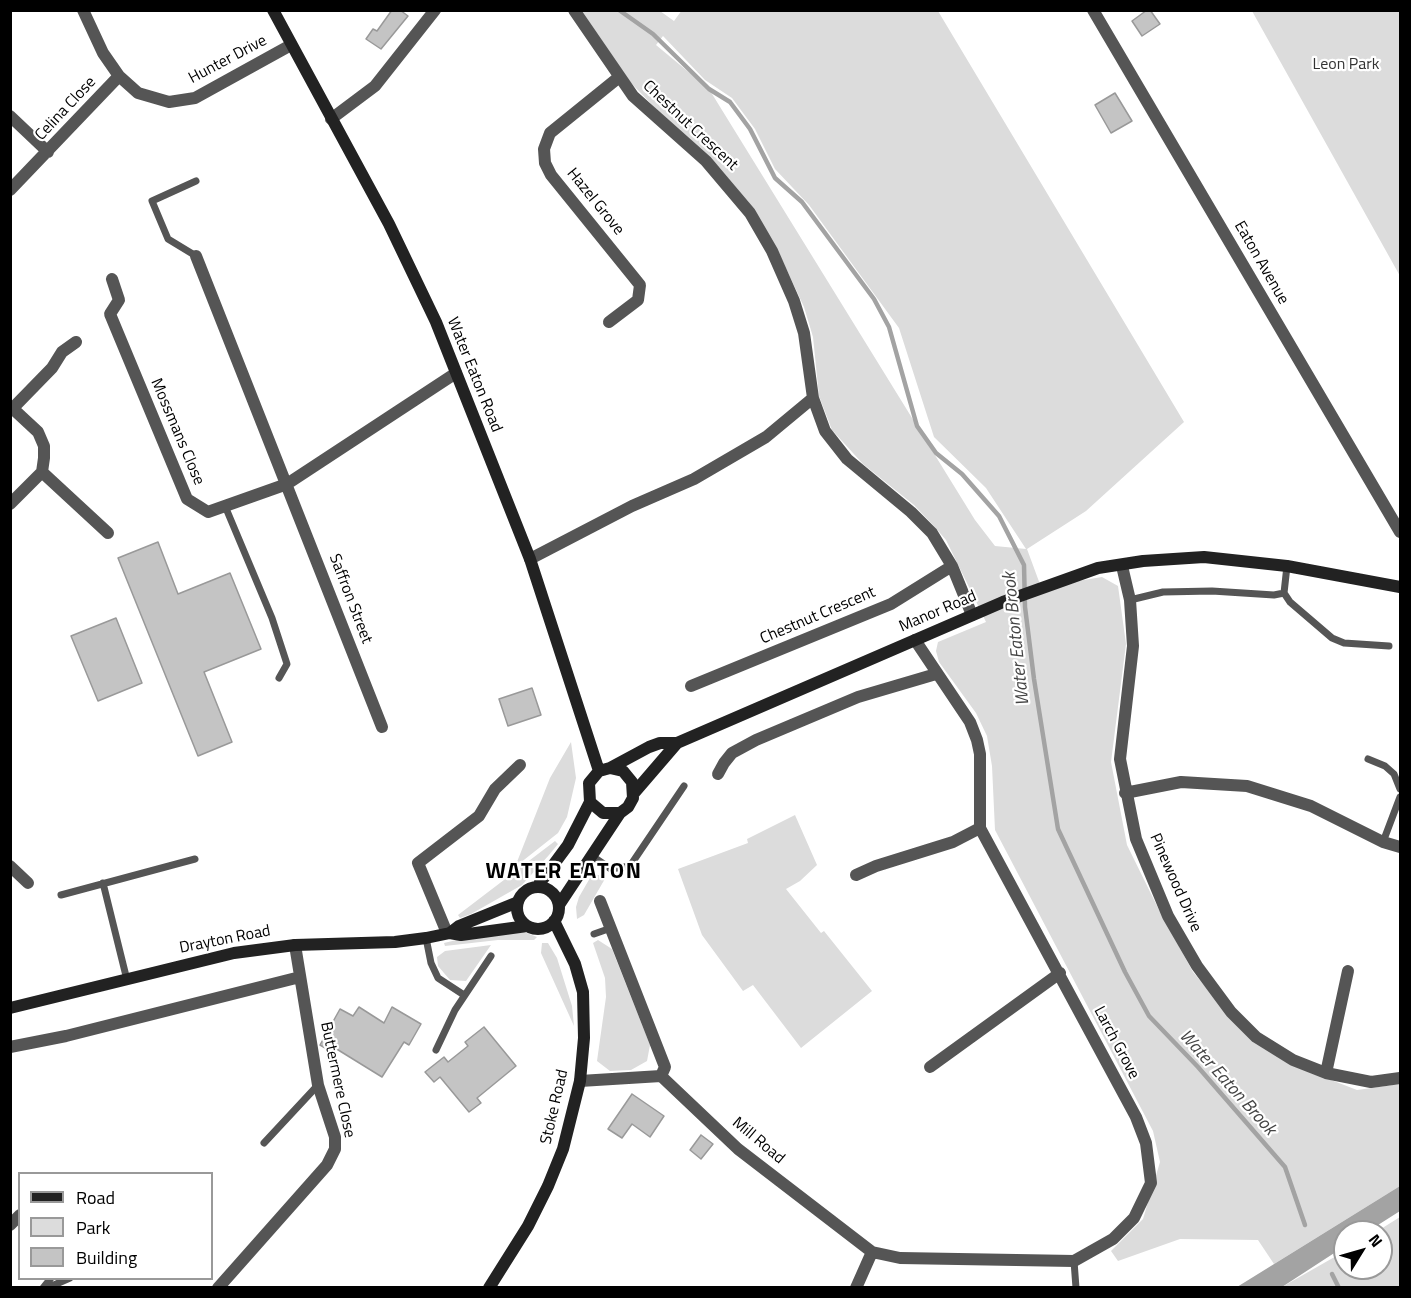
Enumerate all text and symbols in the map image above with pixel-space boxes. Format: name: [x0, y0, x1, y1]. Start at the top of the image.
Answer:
street label: Hunter Drive: [186, 31, 270, 89]
park label: Leon Park: [1313, 55, 1379, 75]
street label: Celina Close: [32, 73, 100, 145]
street label: Chestnut Crescent: [638, 77, 742, 175]
street label: Hazel Grove: [562, 165, 628, 239]
street label: Eaton Avenue: [1229, 218, 1293, 308]
street label: Water Eaton Road: [442, 315, 506, 435]
street label: Mossmans Close: [146, 376, 208, 488]
street label: Saffron Street: [324, 551, 376, 647]
water label: Water Eaton Brook: [999, 571, 1035, 707]
street label: Chestnut Crescent: [757, 583, 879, 649]
street label: Manor Road: [896, 587, 980, 637]
street label: Pinewood Drive: [1145, 831, 1205, 935]
district label: WATER EATON: [486, 860, 642, 886]
street label: Drayton Road: [178, 922, 272, 958]
street label: Larch Grove: [1089, 1003, 1143, 1083]
street label: Buttermere Close: [315, 1020, 359, 1140]
water label: Water Eaton Brook: [1174, 1026, 1280, 1140]
street label: Stoke Road: [537, 1068, 573, 1146]
street label: Mill Road: [728, 1114, 788, 1168]
legend: [18, 1172, 213, 1280]
text: Road: [76, 1184, 115, 1211]
text: Park: [76, 1214, 110, 1241]
north arrow: [1333, 1220, 1393, 1280]
text: N: [1363, 1229, 1389, 1252]
text: Building: [76, 1244, 137, 1271]

